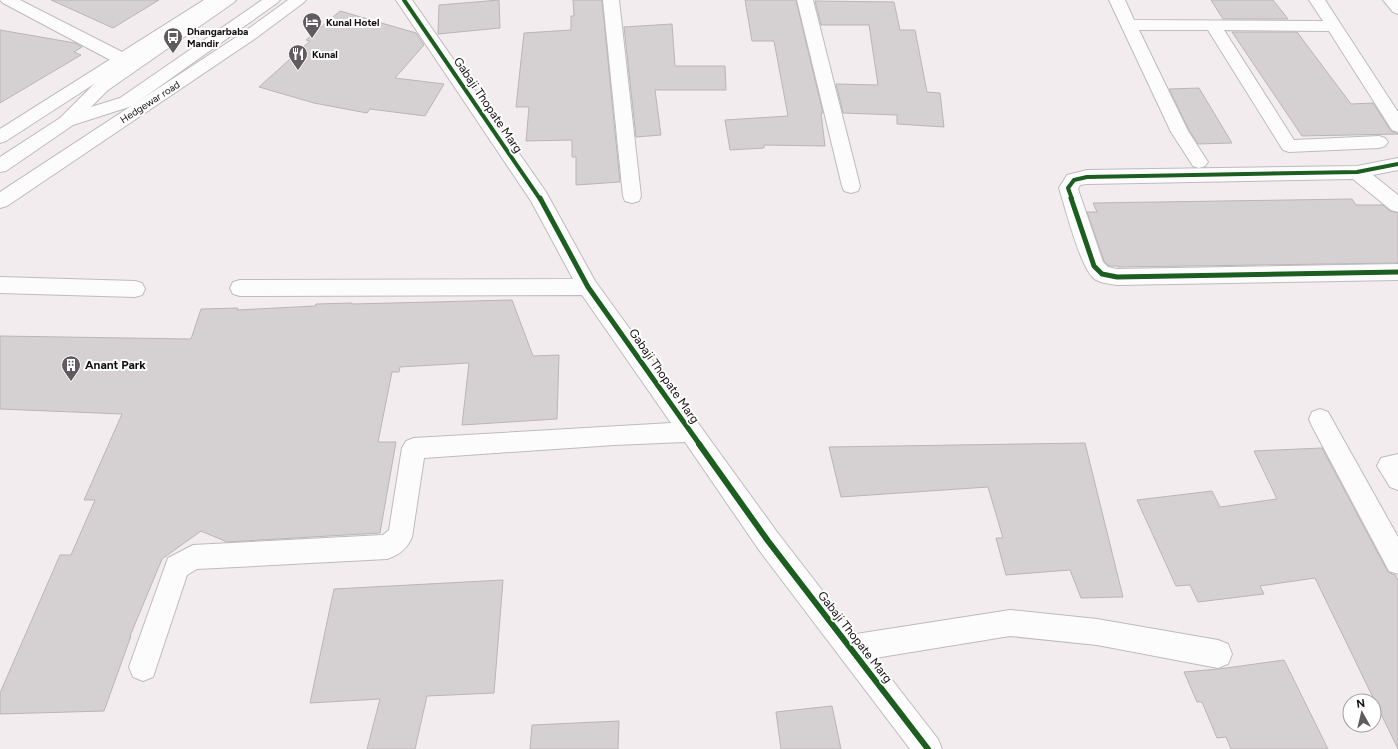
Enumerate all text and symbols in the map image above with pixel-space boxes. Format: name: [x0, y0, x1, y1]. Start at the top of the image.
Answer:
hotel icon: Kunal Hotel: [301, 11, 323, 39]
place label: Kunal Hotel: [326, 16, 379, 29]
place label: Dhangarbaba Mandir: [187, 25, 248, 50]
bus stop icon: Dhangarbaba Mandir: [162, 26, 184, 54]
restaurant icon: Kunal: [287, 43, 309, 71]
place label: Kunal: [312, 48, 338, 61]
street label: Gabaji Thopate Marg: [451, 55, 525, 155]
street label: Hedgewar road: [118, 78, 183, 126]
street label: Gabaji Thopate Marg: [626, 326, 702, 426]
building icon: Anant Park: [60, 354, 82, 382]
place label: Anant Park: [85, 358, 146, 372]
street label: Gabaji Thopate Marg: [815, 588, 895, 686]
north arrow: [1342, 693, 1382, 733]
text: N: [1356, 697, 1366, 711]

